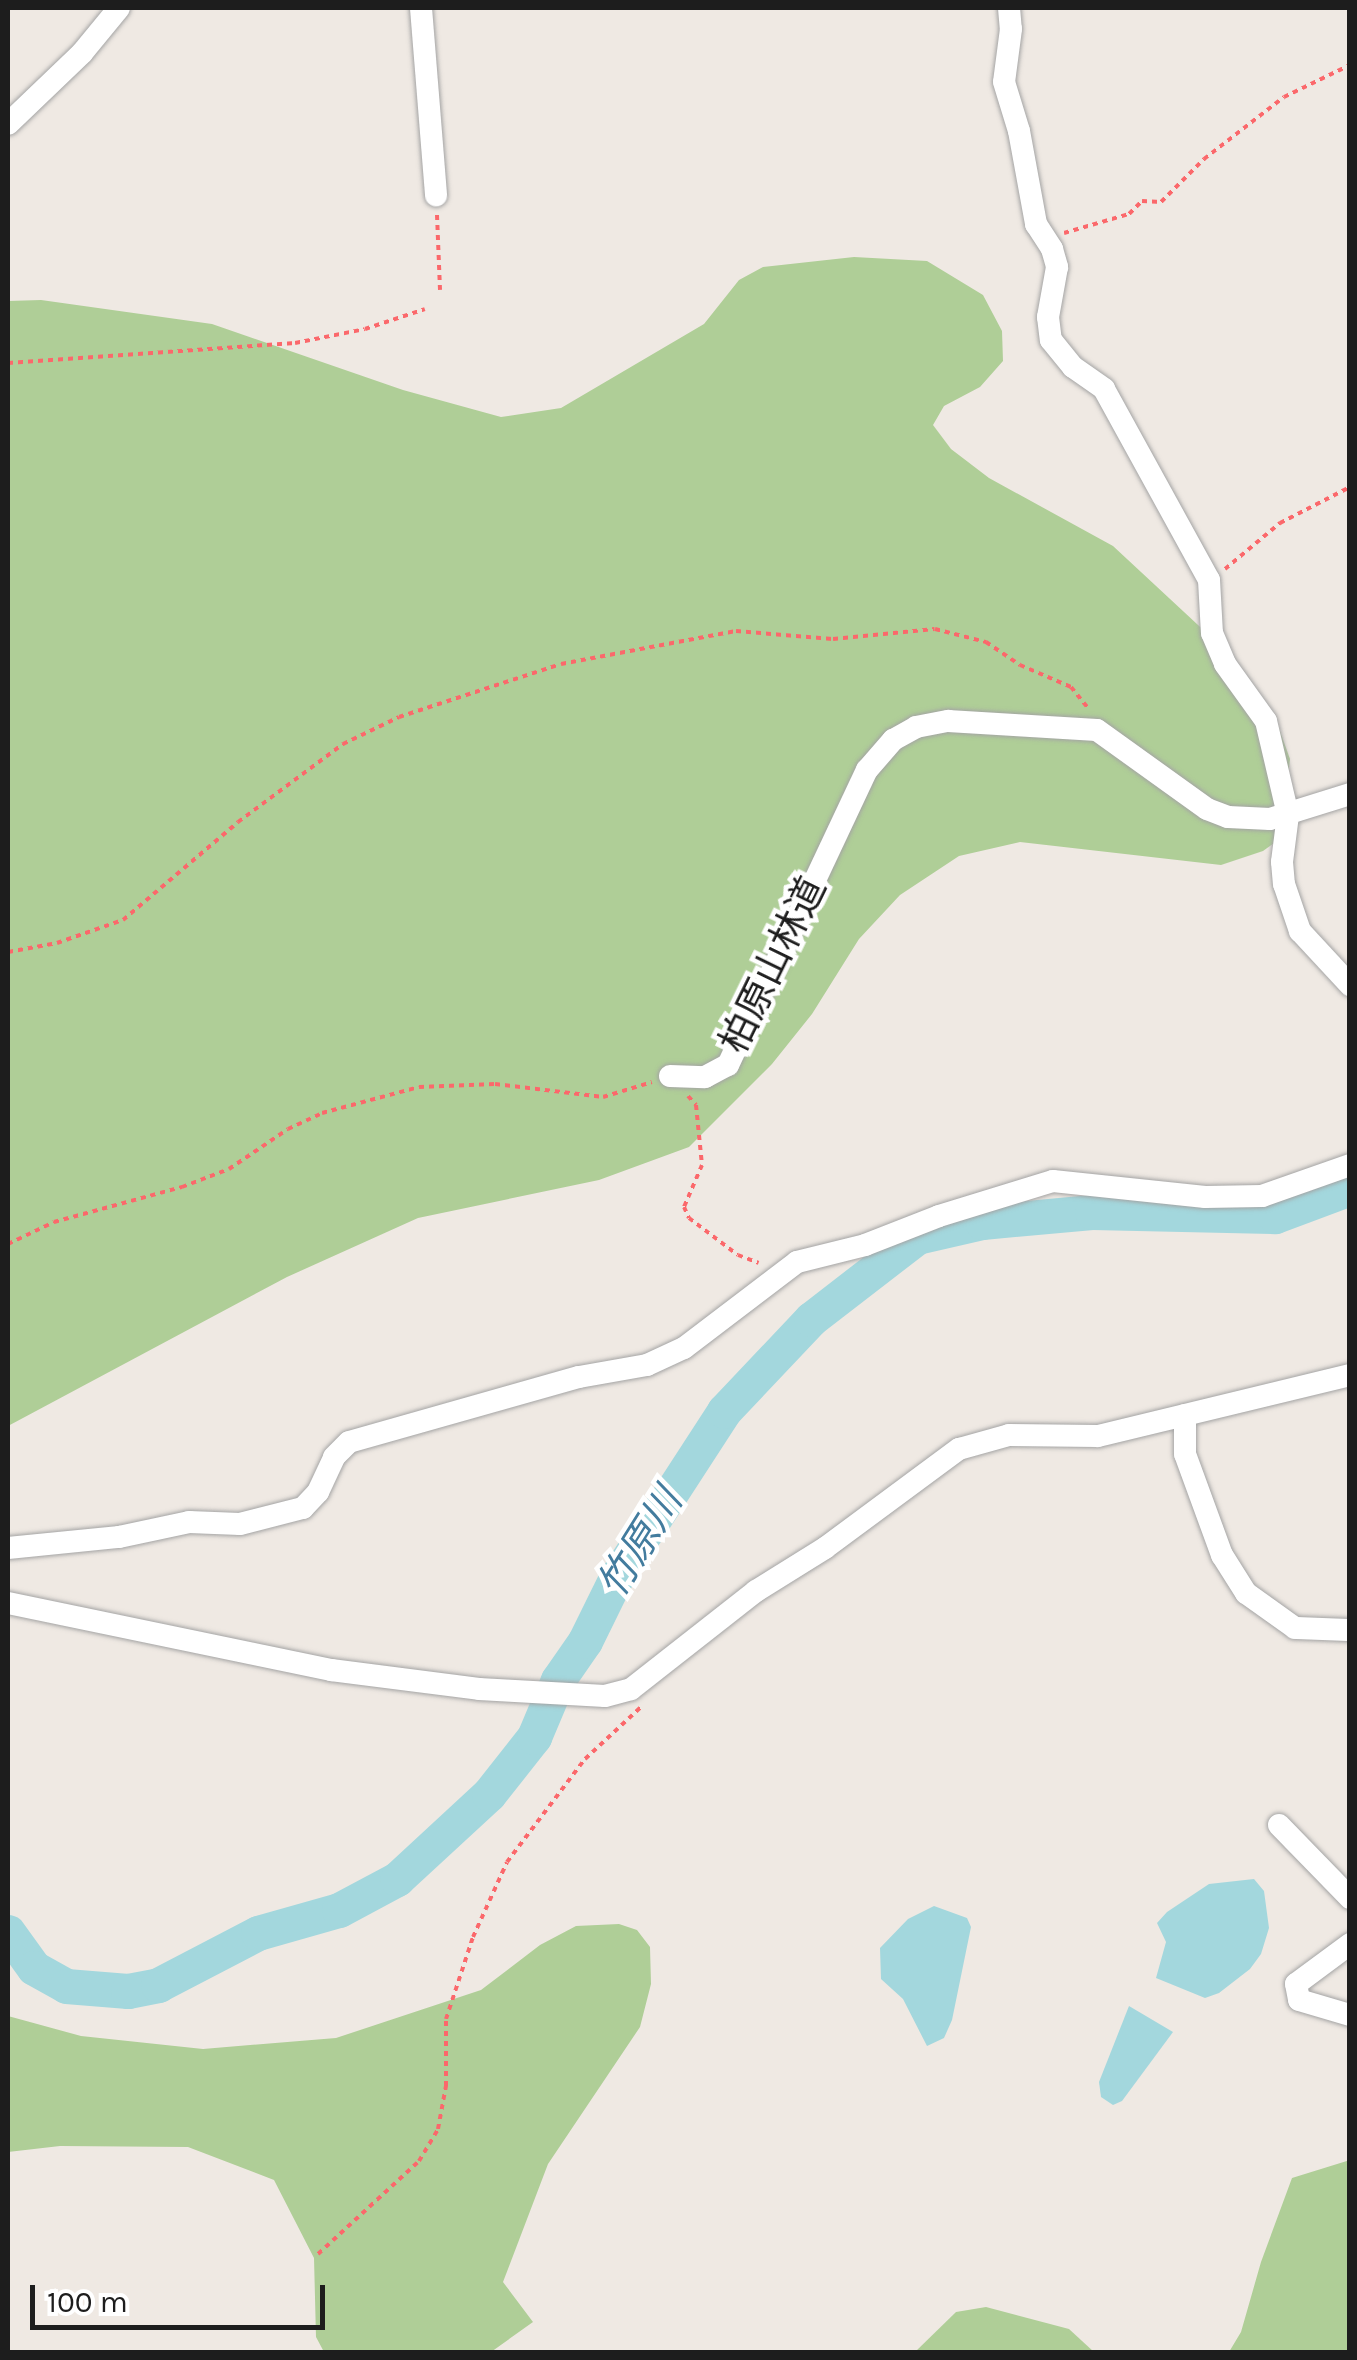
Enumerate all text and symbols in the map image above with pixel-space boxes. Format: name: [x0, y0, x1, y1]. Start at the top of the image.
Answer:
street label: 柏原山林道: [711, 870, 835, 1060]
water label: 竹原川: [588, 1479, 692, 1607]
scale bar: [35, 2265, 330, 2327]
text: 100 m: [47, 2284, 128, 2320]

